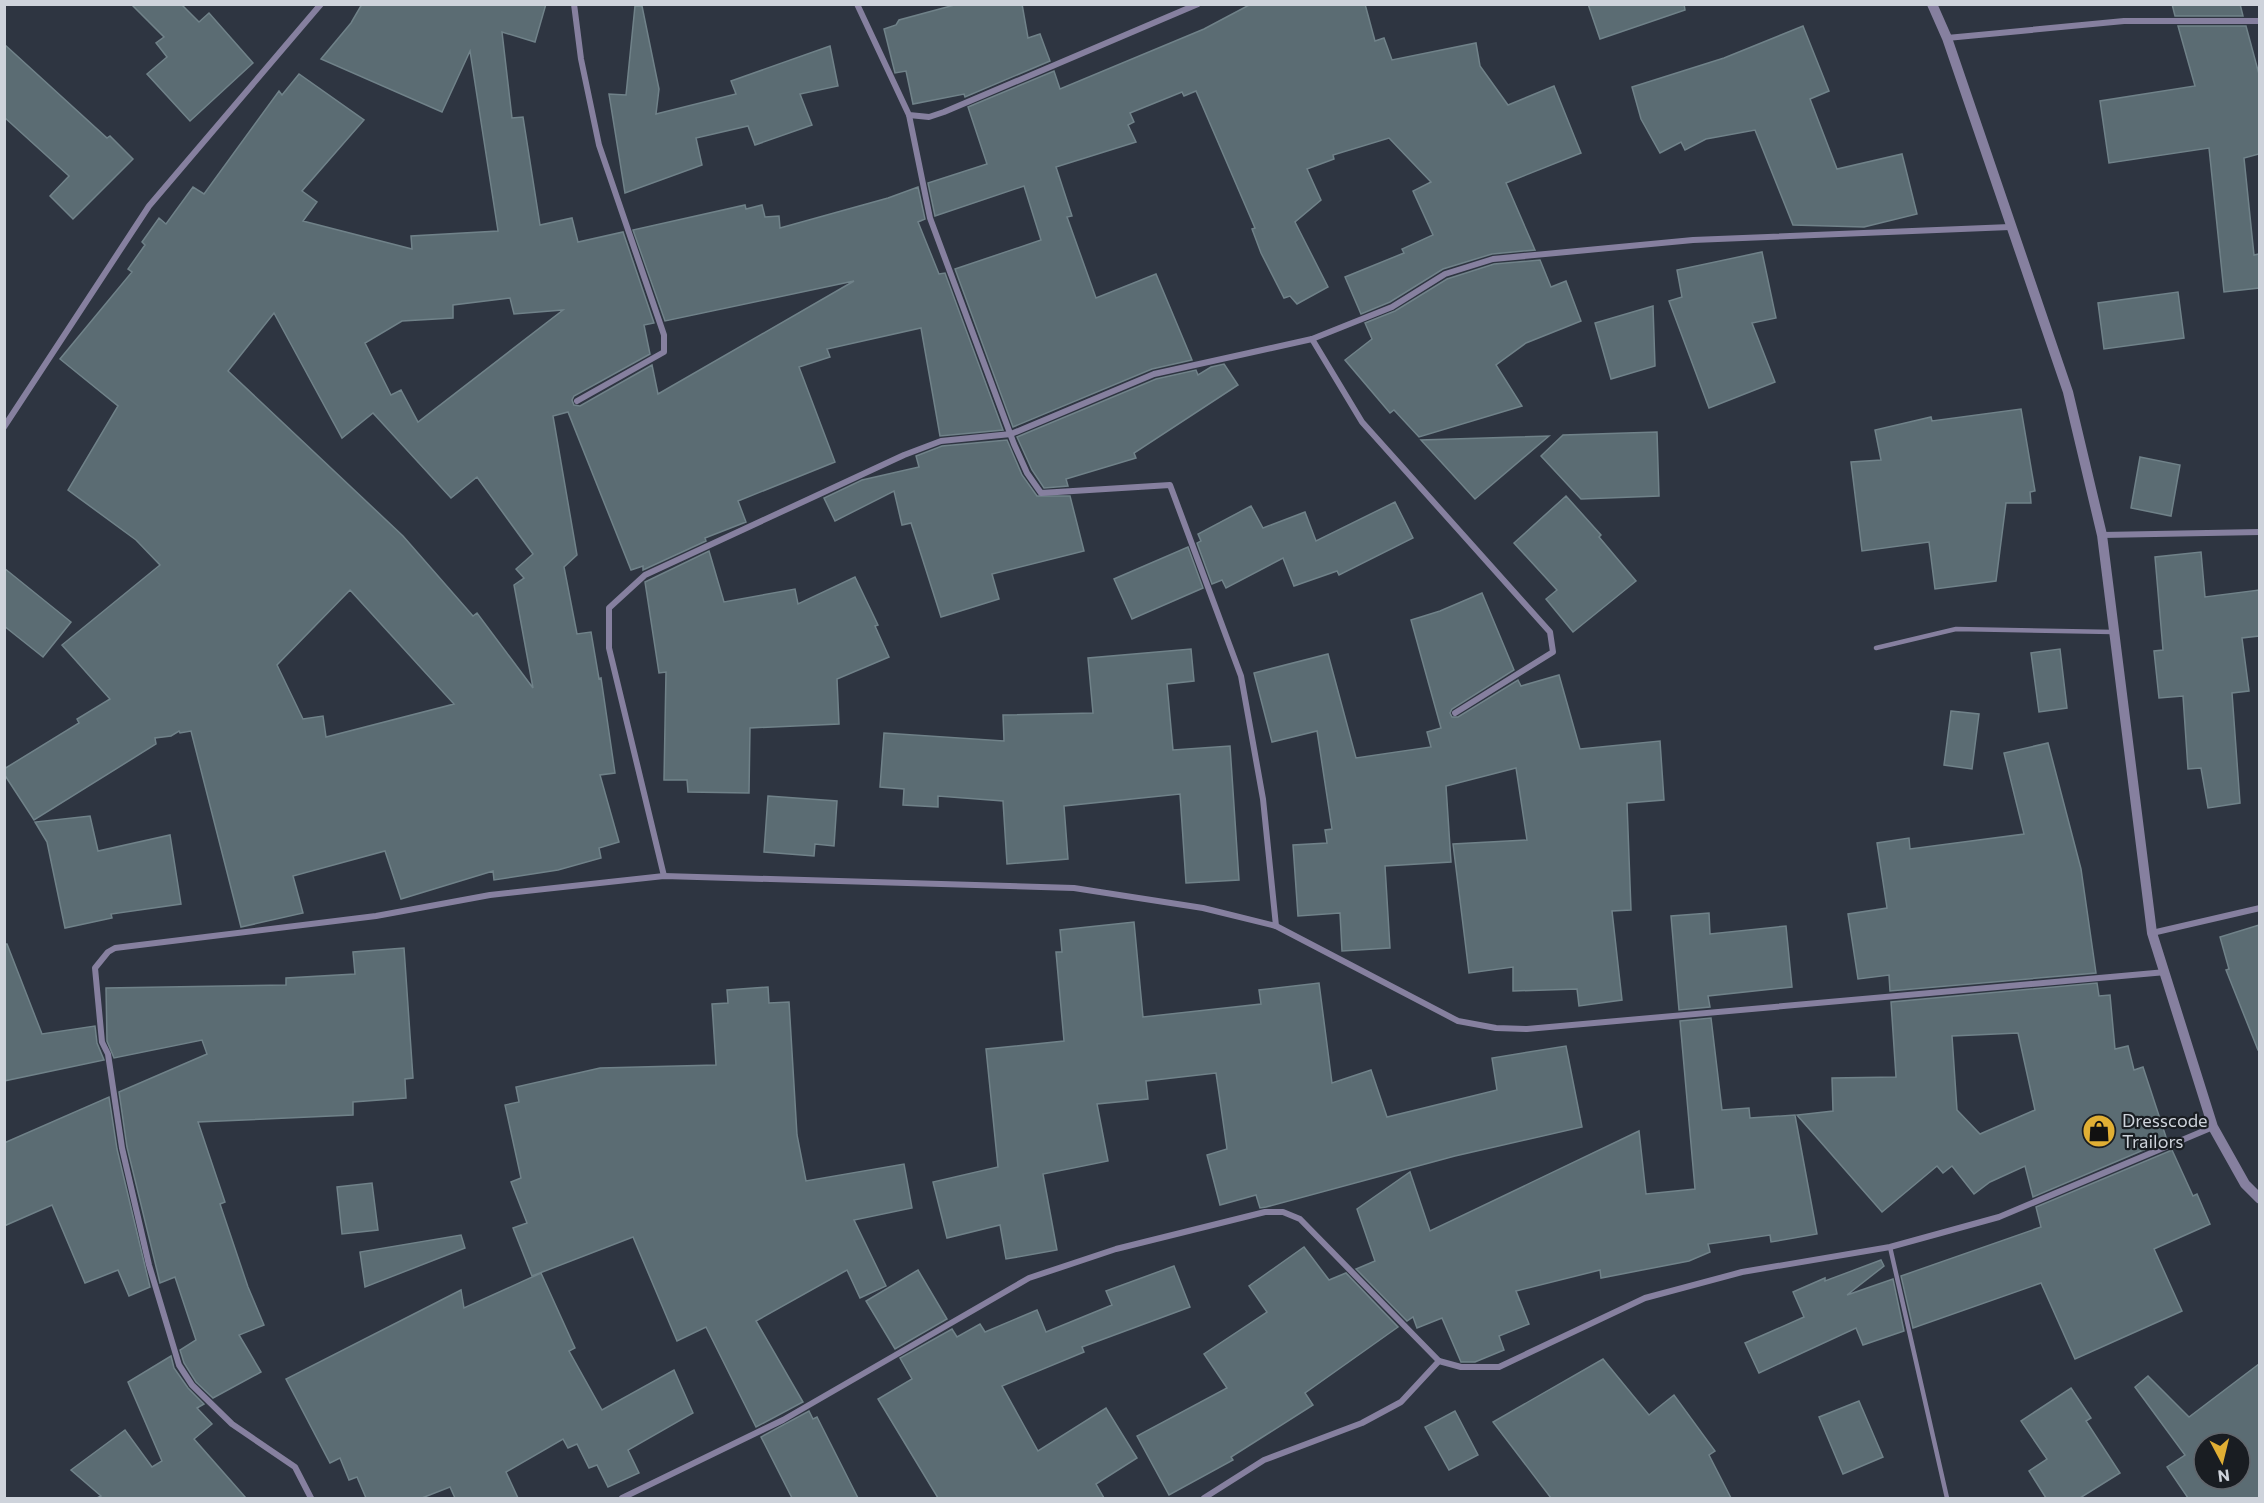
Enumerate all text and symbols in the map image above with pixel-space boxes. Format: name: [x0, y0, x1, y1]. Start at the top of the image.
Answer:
place label: Dresscode Trailors: [2122, 1109, 2208, 1152]
shop icon: Dresscode Trailors: [2081, 1113, 2117, 1149]
north arrow: [2192, 1431, 2252, 1491]
text: N: [2217, 1466, 2231, 1487]

